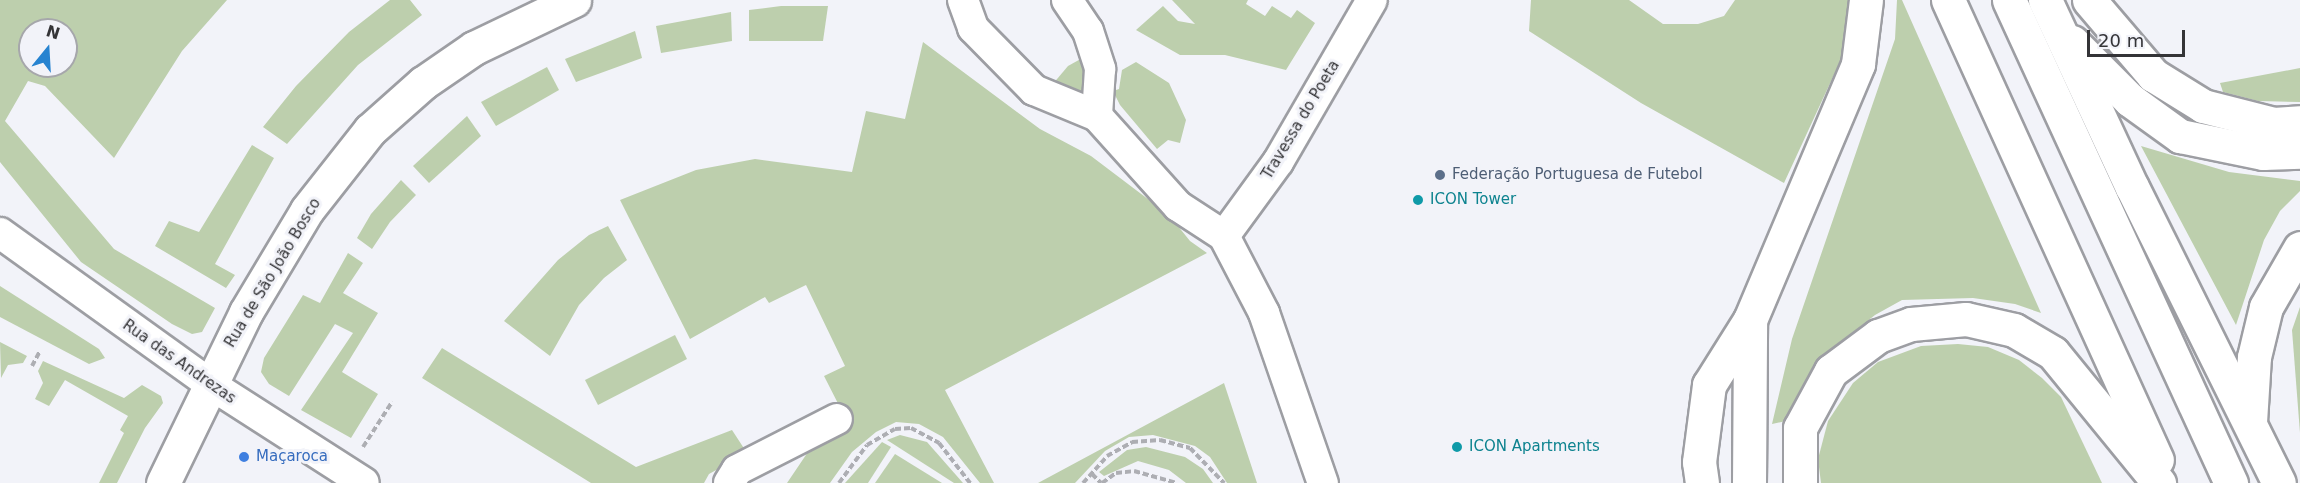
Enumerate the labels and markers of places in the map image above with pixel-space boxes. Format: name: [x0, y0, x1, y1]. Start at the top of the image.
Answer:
place label: Federação Portuguesa de Futebol: [1452, 166, 1703, 184]
marker: Federação Portuguesa de Futebol: [1433, 168, 1447, 182]
place label: ICON Tower: [1430, 191, 1516, 209]
marker: ICON Tower: [1411, 193, 1425, 207]
place label: ICON Apartments: [1469, 438, 1600, 456]
marker: ICON Apartments: [1450, 440, 1464, 454]
place label: Maçaroca: [256, 448, 328, 466]
marker: Maçaroca: [237, 450, 251, 464]

